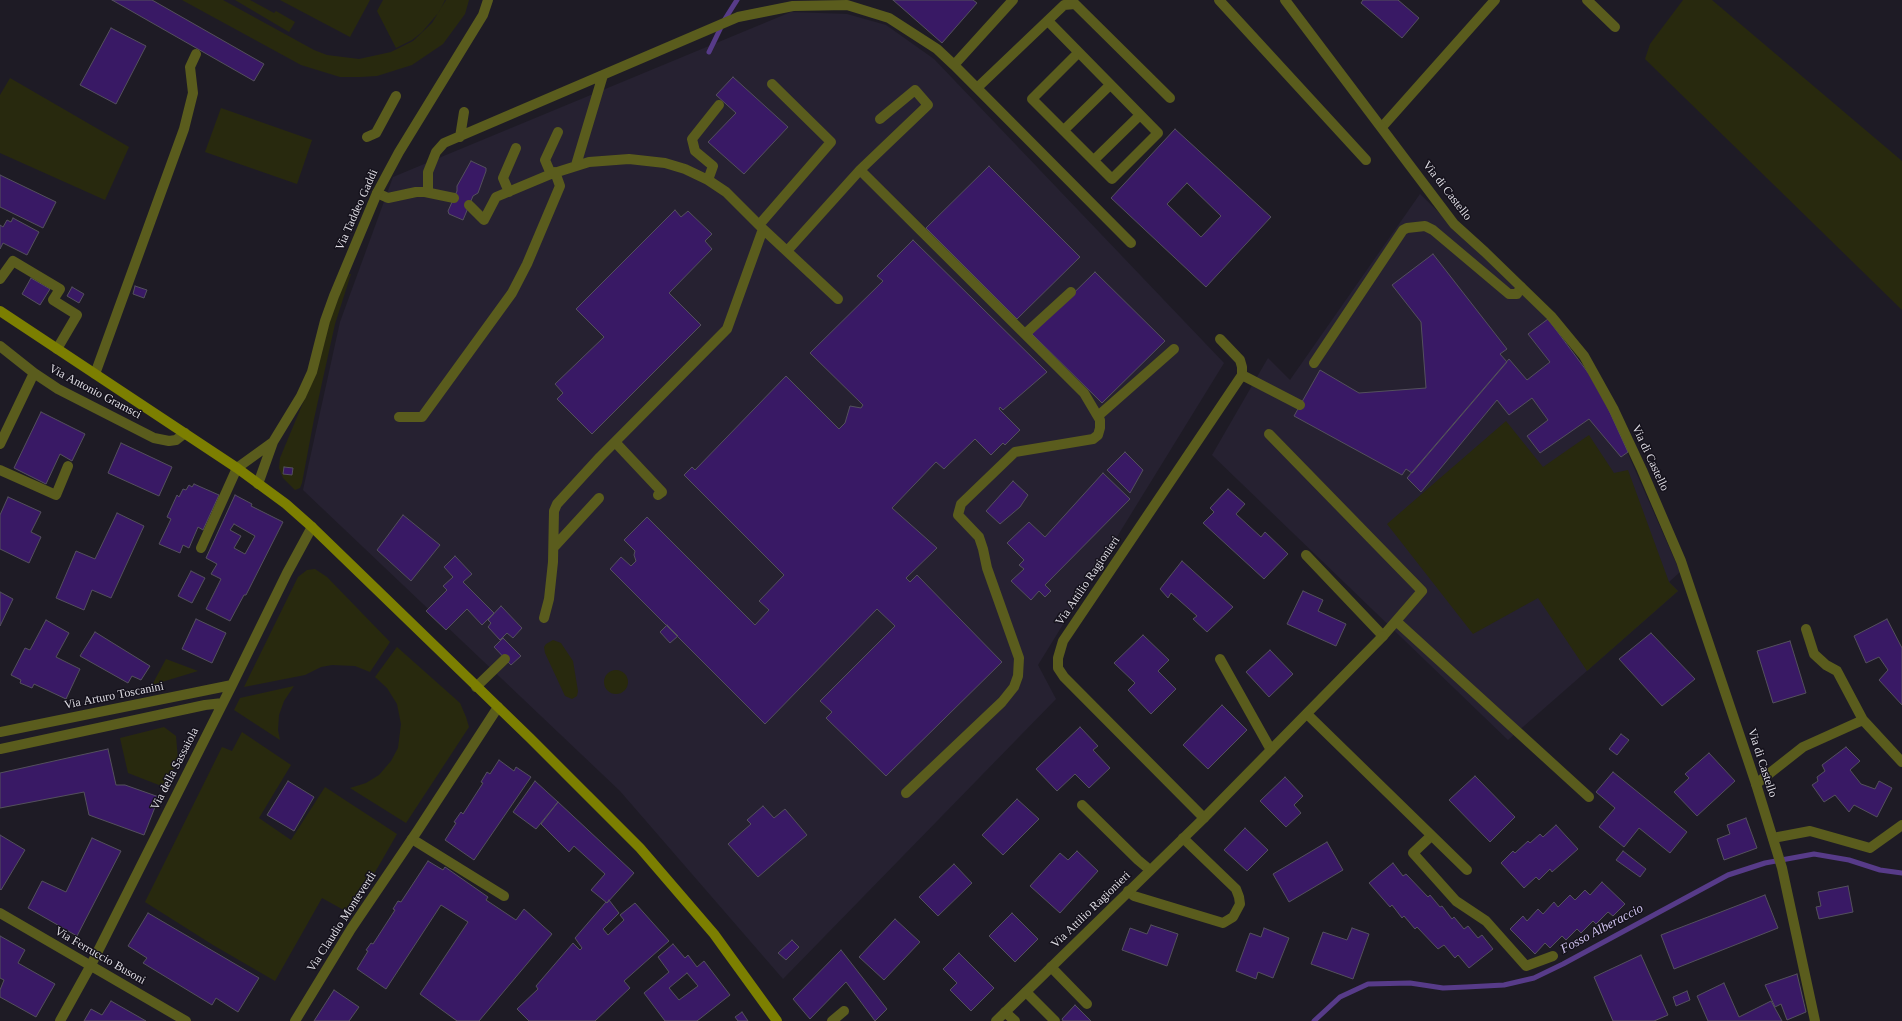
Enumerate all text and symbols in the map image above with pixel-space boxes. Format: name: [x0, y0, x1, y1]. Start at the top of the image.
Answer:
street label: Via di Castello: [1419, 158, 1475, 224]
street label: Via Taddeo Gaddi: [333, 167, 381, 253]
street label: Via Antonio Gramsci: [46, 362, 144, 422]
street label: Via di Castello: [1628, 423, 1672, 493]
street label: Via Attilio Ragionieri: [1053, 534, 1123, 628]
street label: Via Arturo Toscanini: [63, 679, 165, 713]
street label: Via della Sassaiola: [148, 725, 202, 813]
street label: Via di Castello: [1744, 727, 1780, 799]
street label: Via Attilio Ragionieri: [1048, 868, 1134, 952]
street label: Via Claudio Monteverdi: [304, 869, 380, 975]
water label: Fosso Alberaccio: [1558, 901, 1646, 957]
street label: Via Ferruccio Busoni: [52, 924, 148, 988]

